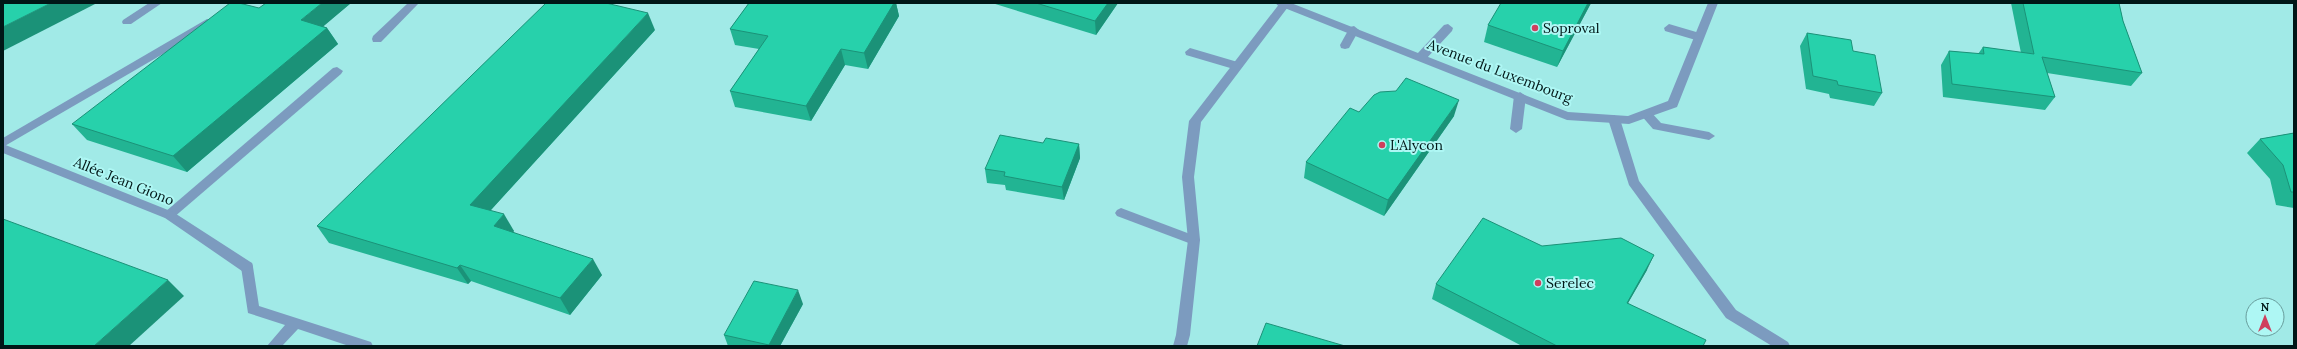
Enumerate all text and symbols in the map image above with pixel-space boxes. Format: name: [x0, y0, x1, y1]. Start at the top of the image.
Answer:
place label: Soproval: [1543, 19, 1600, 37]
marker: Soproval: [1530, 23, 1540, 33]
street label: Avenue du Luxembourg: [1424, 35, 1575, 107]
place label: L'Alycon: [1390, 136, 1444, 154]
marker: L'Alycon: [1377, 140, 1387, 150]
street label: Allée Jean Giono: [70, 152, 177, 209]
place label: Serelec: [1546, 274, 1594, 292]
marker: Serelec: [1533, 278, 1543, 288]
north arrow: [2245, 297, 2285, 337]
text: N: [2261, 300, 2270, 314]

